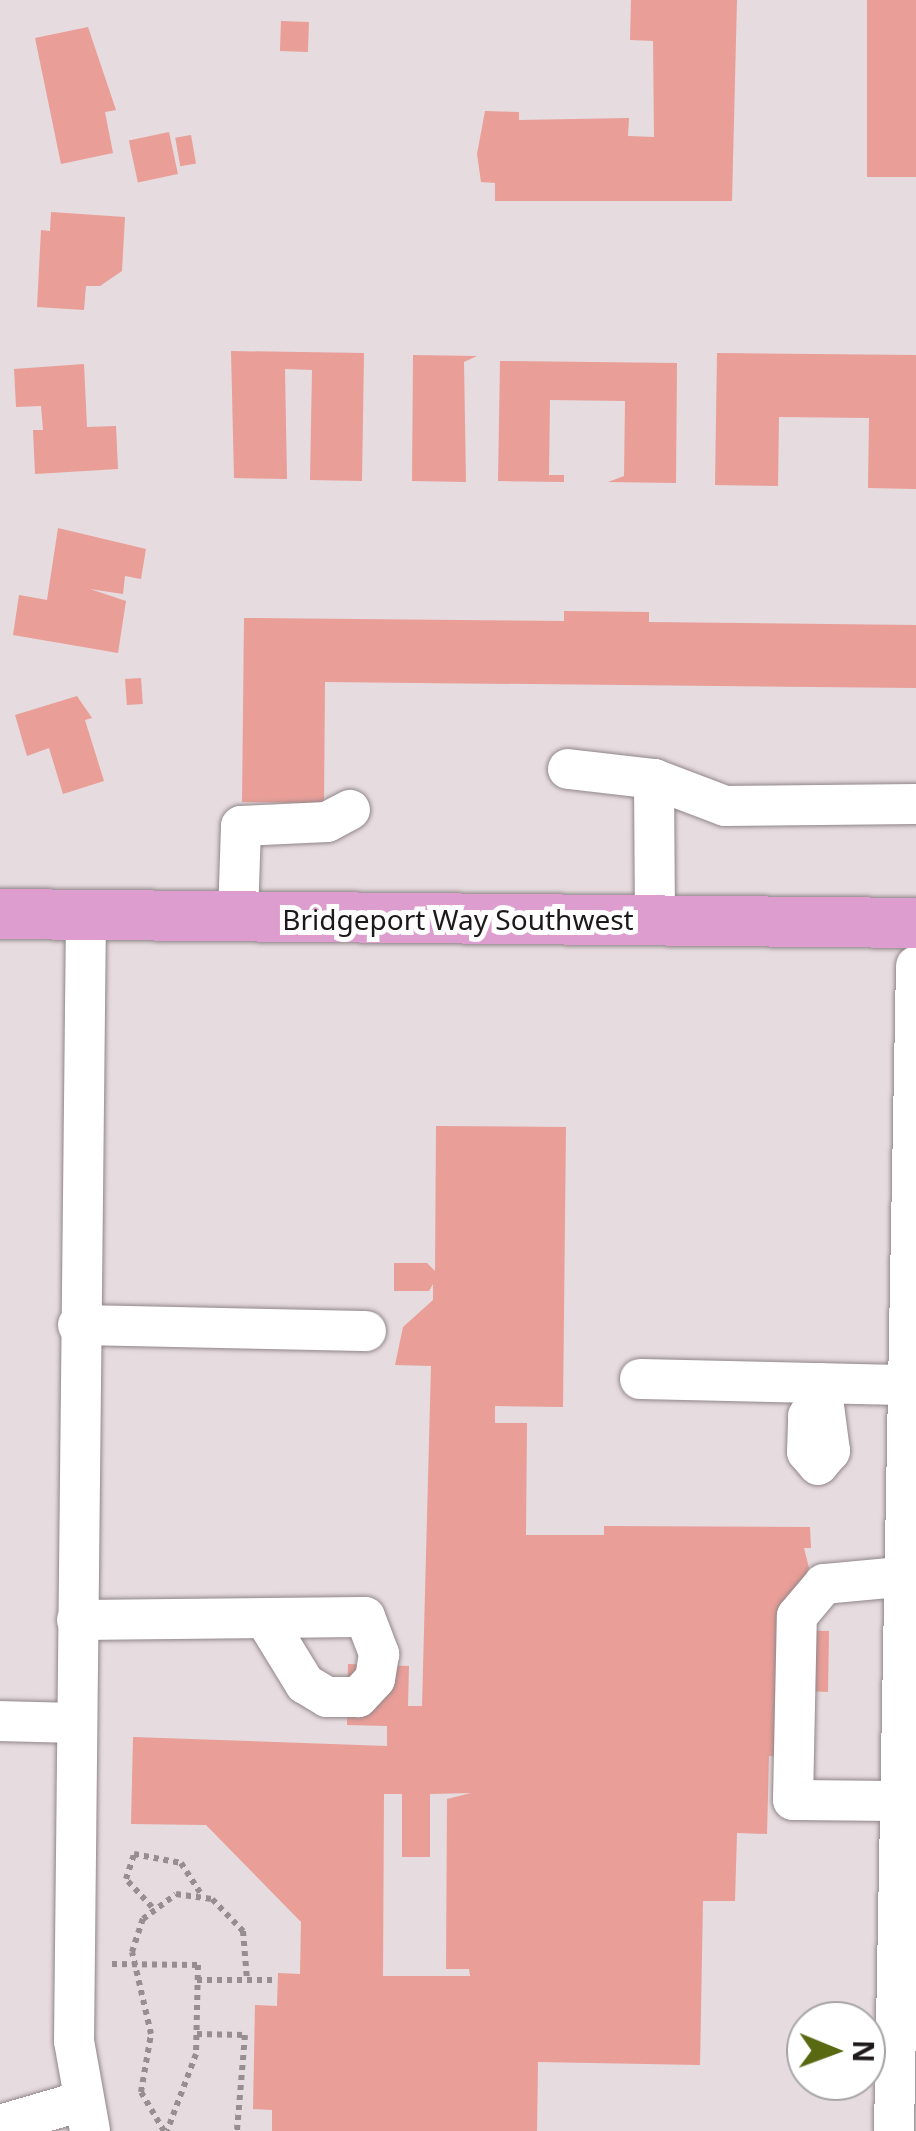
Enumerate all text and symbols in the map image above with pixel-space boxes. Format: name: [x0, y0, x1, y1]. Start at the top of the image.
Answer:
street label: Bridgeport Way Southwest: [282, 902, 634, 936]
north arrow: [786, 2001, 886, 2101]
text: N: [845, 2040, 883, 2063]

